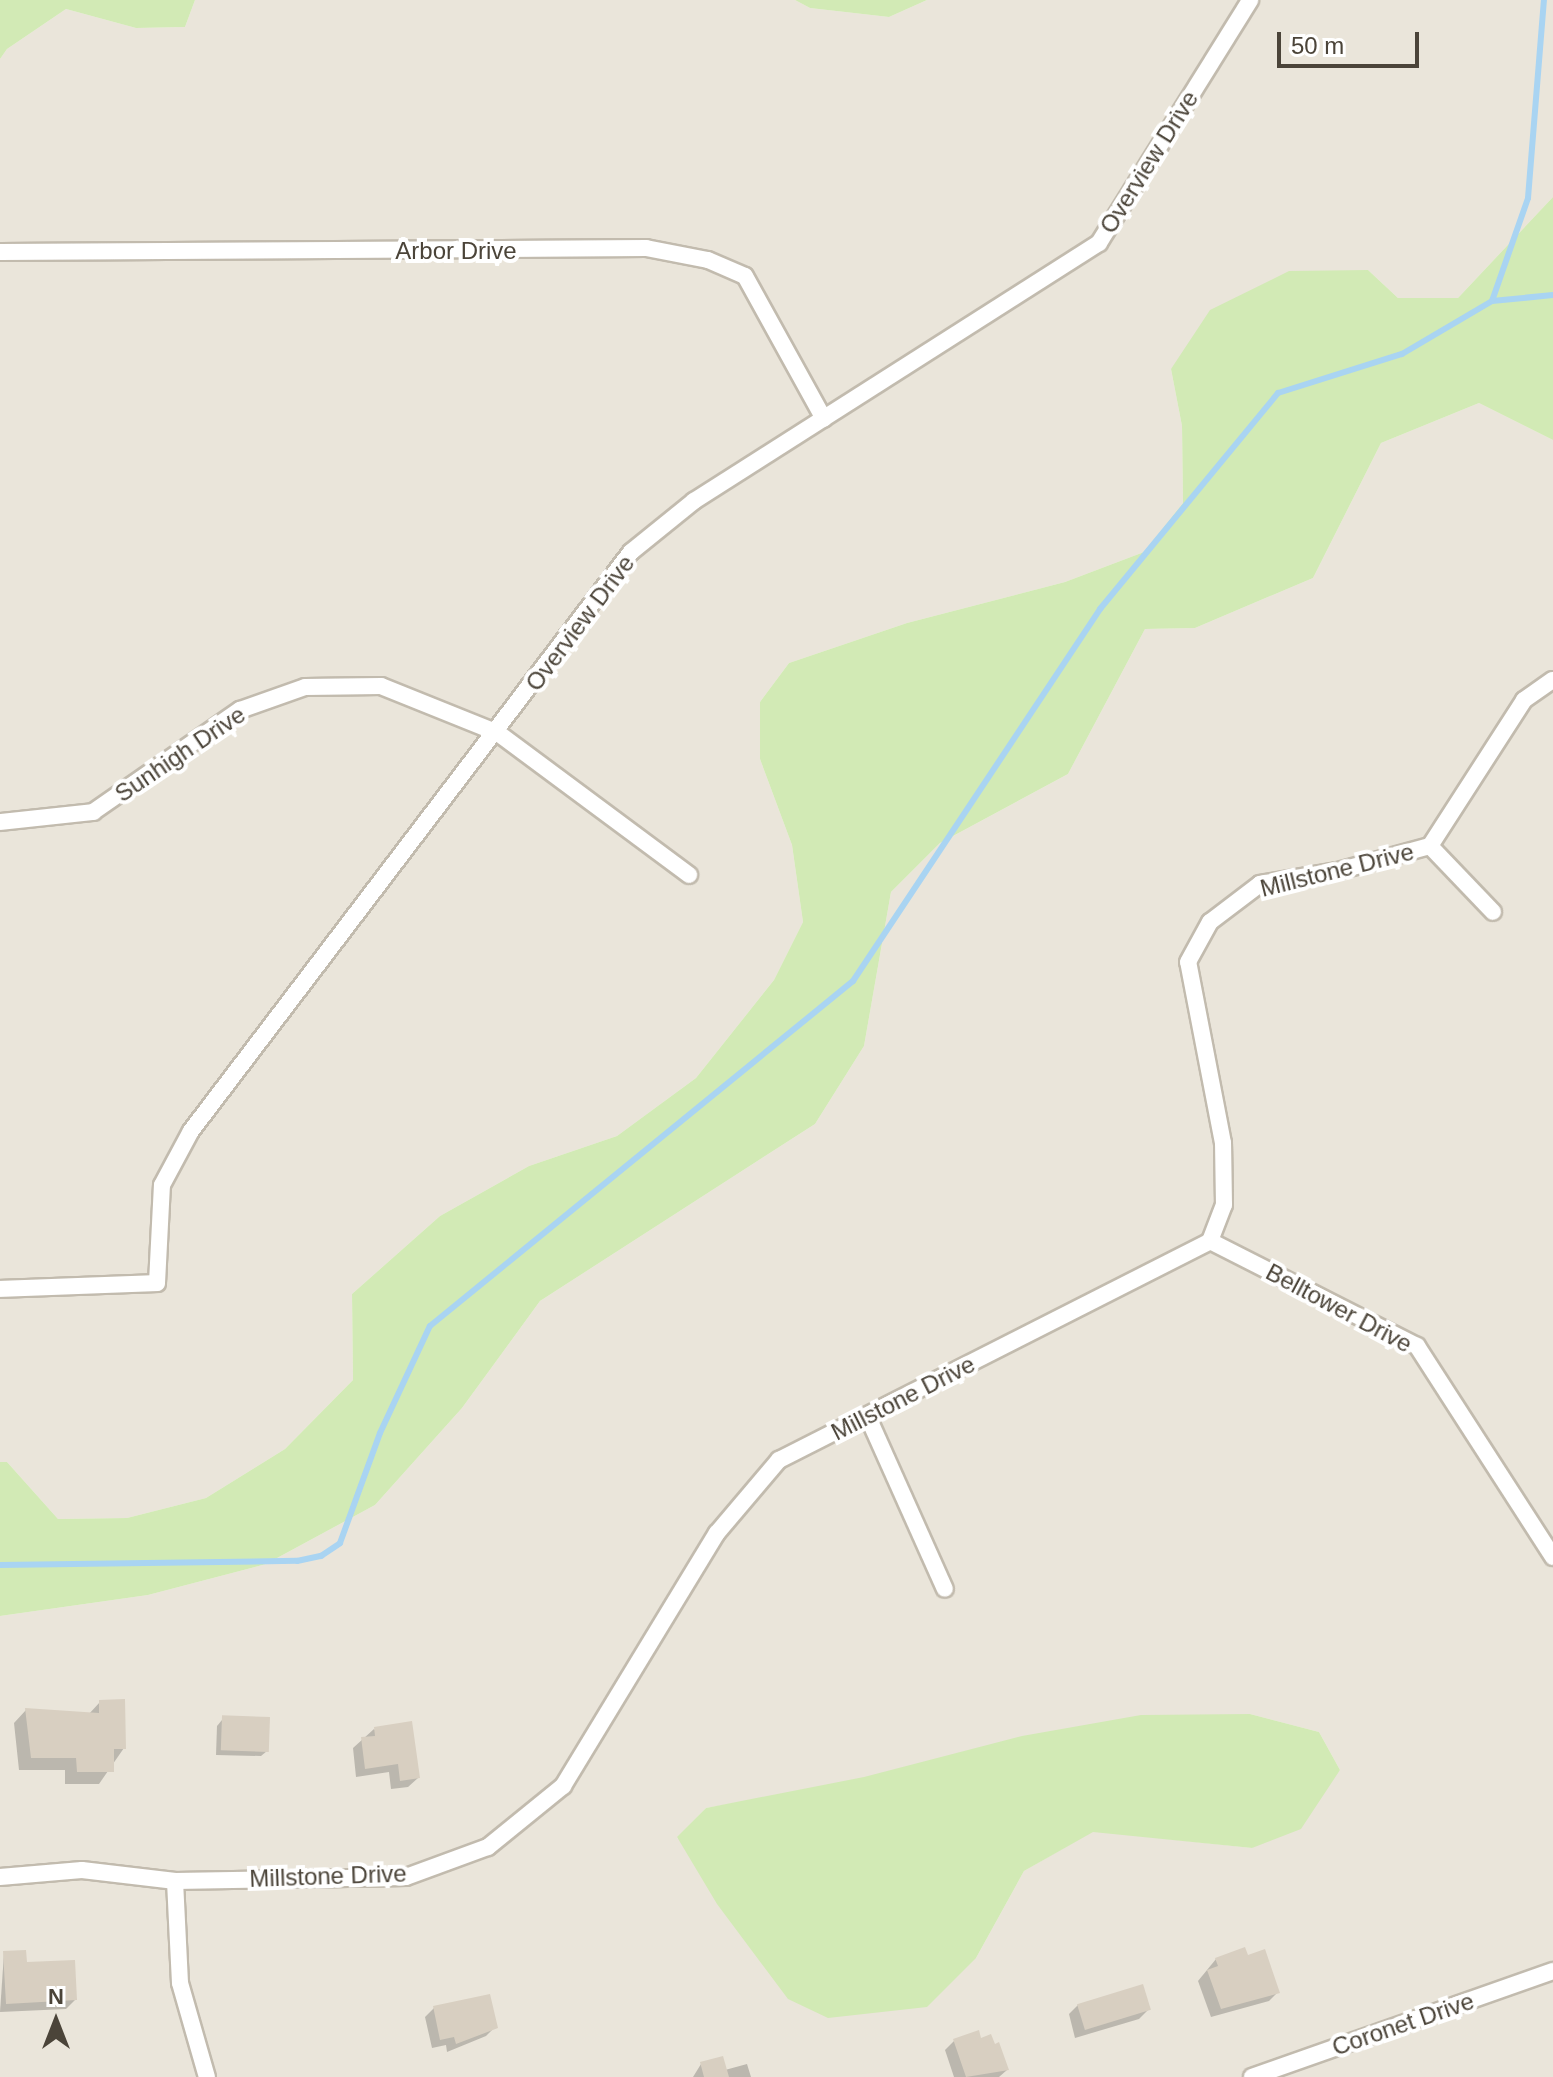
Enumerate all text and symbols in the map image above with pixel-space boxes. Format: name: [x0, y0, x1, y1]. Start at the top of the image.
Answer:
scale bar: [1281, 16, 1423, 66]
text: 50 m: [1291, 32, 1344, 59]
street label: Overview Drive: [1094, 85, 1204, 239]
street label: Arbor Drive: [395, 237, 517, 265]
street label: Overview Drive: [520, 549, 640, 697]
street label: Sunhigh Drive: [109, 700, 251, 808]
street label: Millstone Drive: [1257, 837, 1417, 903]
street label: Belltower Drive: [1261, 1257, 1417, 1359]
street label: Millstone Drive: [826, 1349, 980, 1447]
street label: Millstone Drive: [249, 1859, 407, 1893]
north arrow: [16, 1981, 96, 2061]
text: N: [48, 1984, 64, 2009]
street label: Coronet Drive: [1328, 1986, 1478, 2062]

